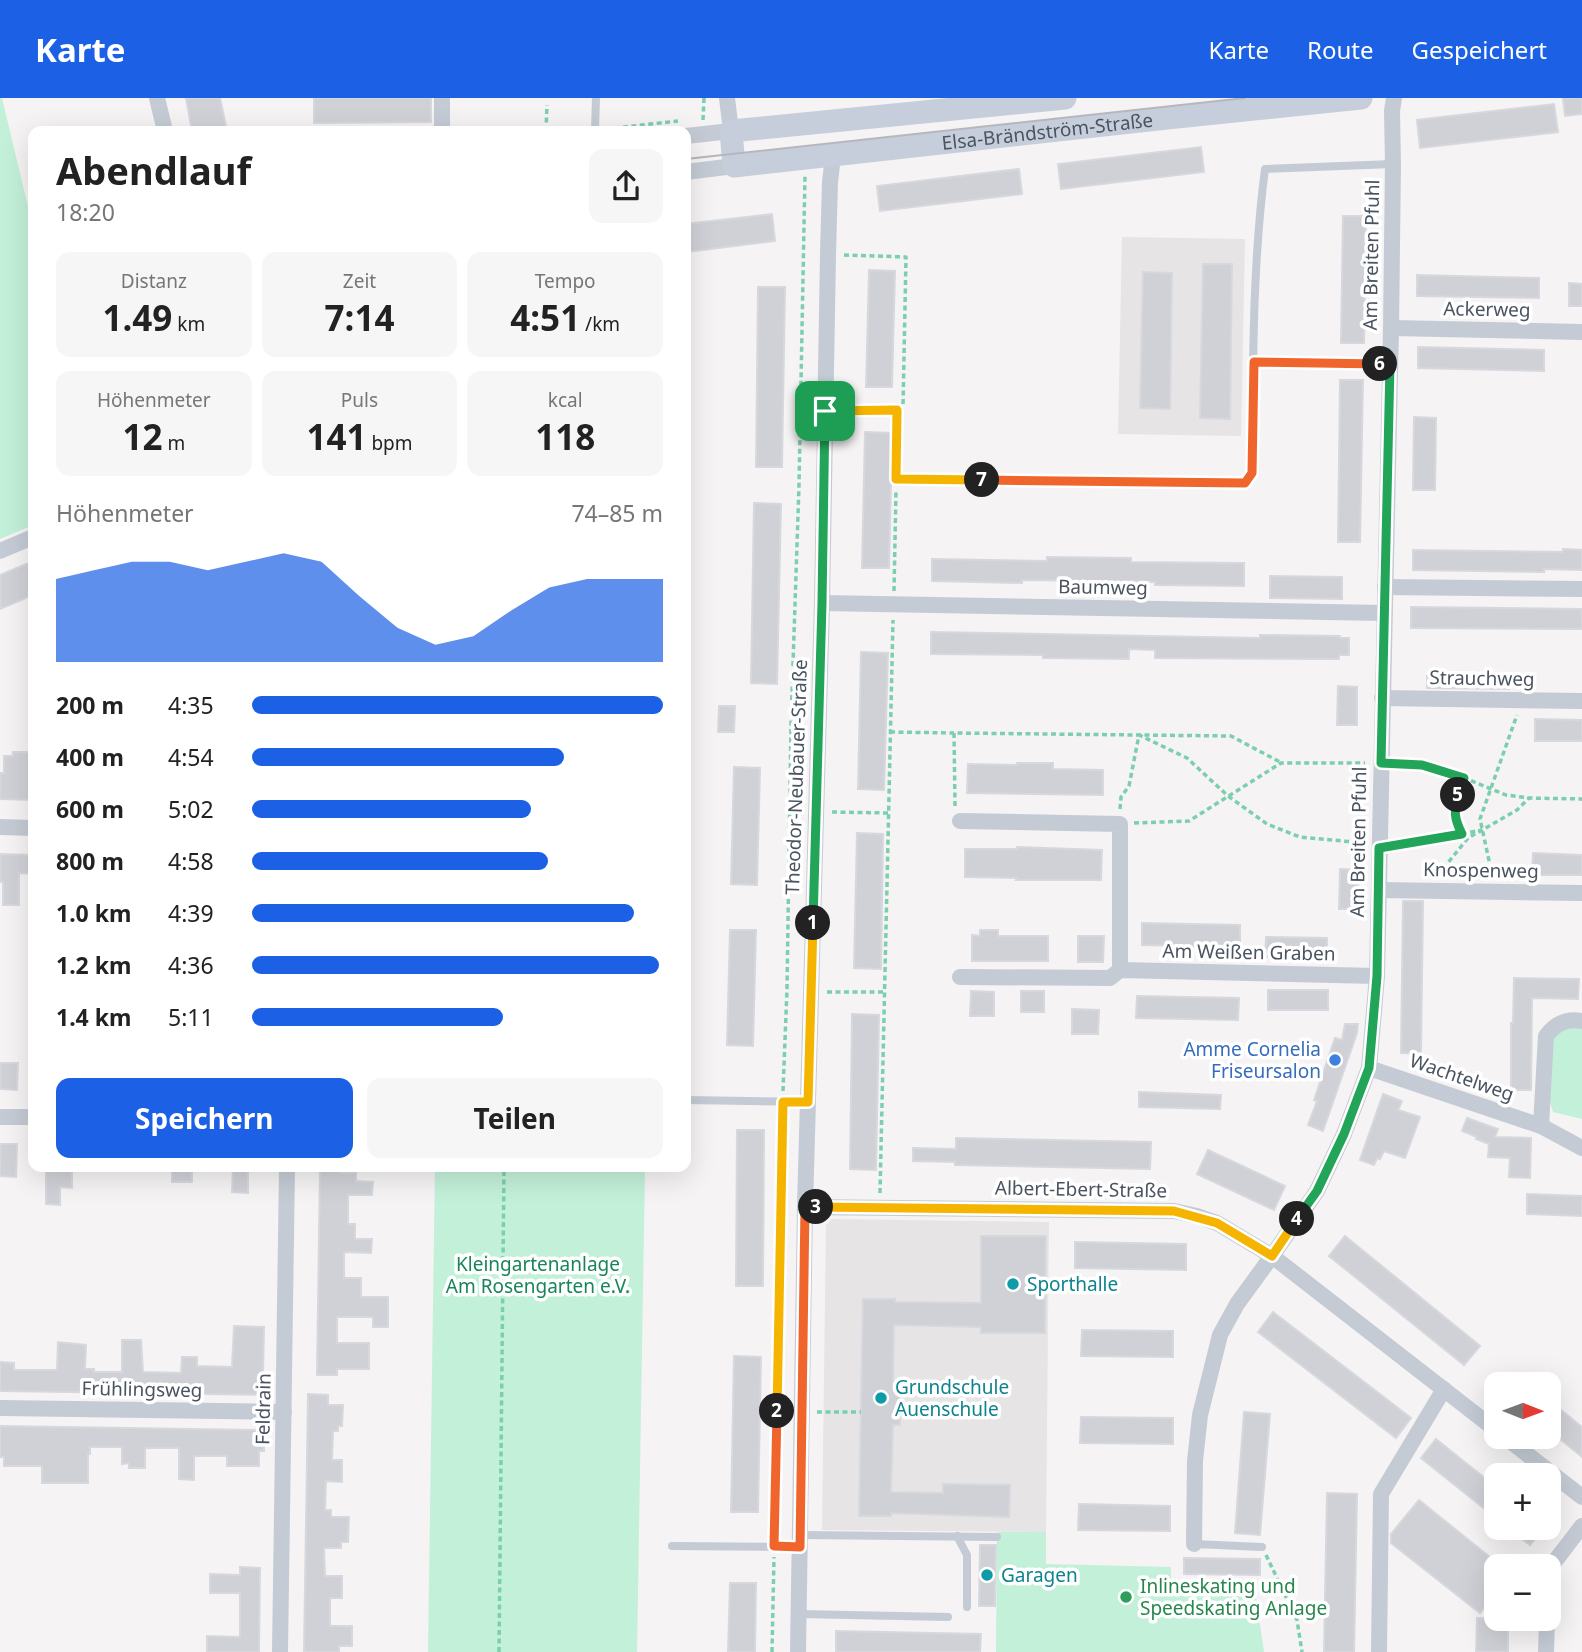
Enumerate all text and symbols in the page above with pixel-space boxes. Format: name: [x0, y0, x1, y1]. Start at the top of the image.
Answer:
text: Karte: [35, 27, 125, 72]
text: Karte: [1209, 33, 1269, 66]
text: Route: [1307, 33, 1374, 66]
text: Gespeichert: [1412, 33, 1547, 66]
street label: Elsa-Brändström-Straße: [940, 107, 1154, 156]
text: Abendlauf: [56, 144, 251, 196]
button: share: [589, 149, 663, 223]
street label: Am Breiten Pfuhl: [1357, 179, 1385, 331]
text: 18:20: [56, 196, 115, 228]
text: Distanz: [121, 268, 187, 294]
text: Zeit: [343, 268, 376, 294]
text: Tempo: [535, 268, 596, 294]
text: 1.49: [102, 294, 172, 341]
text: 7:14: [325, 294, 394, 341]
text: 4:51: [510, 294, 580, 341]
street label: Ackerweg: [1443, 295, 1531, 323]
text: km: [172, 311, 205, 337]
text: /km: [580, 311, 620, 337]
pin: 6: [1362, 346, 1398, 382]
text: 6: [1374, 350, 1385, 376]
pin: [795, 381, 855, 441]
text: Höhenmeter: [97, 387, 211, 413]
text: Puls: [341, 387, 378, 413]
text: kcal: [548, 387, 583, 413]
icon: arrive: [806, 392, 844, 430]
text: 12: [122, 413, 162, 460]
text: 141: [306, 413, 366, 460]
text: 118: [535, 413, 595, 460]
text: m: [162, 430, 185, 456]
text: bpm: [366, 430, 413, 456]
pin: 7: [964, 462, 1000, 498]
text: 7: [976, 466, 987, 492]
text: Höhenmeter: [56, 497, 194, 529]
text: 74–85 m: [571, 497, 663, 529]
street label: Baumweg: [1058, 573, 1148, 601]
street label: Theodor-Neubauer-Straße: [779, 659, 813, 895]
street label: Strauchweg: [1429, 664, 1535, 692]
text: 200 m: [56, 689, 124, 721]
text: 4:35: [168, 689, 214, 721]
text: 400 m: [56, 741, 124, 773]
text: 4:54: [168, 741, 214, 773]
street label: Am Breiten Pfuhl: [1344, 766, 1372, 918]
pin: 5: [1440, 778, 1476, 812]
text: 5: [1452, 781, 1463, 807]
text: 600 m: [56, 793, 124, 825]
text: 5:02: [168, 793, 214, 825]
text: 800 m: [56, 845, 124, 877]
text: 4:58: [168, 845, 214, 877]
street label: Knospenweg: [1423, 856, 1539, 884]
text: 1.0 km: [56, 897, 131, 929]
text: 4:39: [168, 897, 214, 929]
pin: 1: [796, 906, 830, 940]
text: 1: [807, 909, 818, 935]
street label: Am Weißen Graben: [1162, 937, 1336, 967]
text: 1.2 km: [56, 949, 131, 981]
text: 4:36: [168, 949, 214, 981]
text: 1.4 km: [56, 1001, 131, 1033]
text: 5:11: [168, 1001, 214, 1033]
place label: Amme Cornelia Friseursalon: [1183, 1036, 1321, 1084]
street label: Wachtelweg: [1406, 1047, 1518, 1107]
marker: Amme Cornelia Friseursalon: [1327, 1052, 1343, 1068]
button: Speichern: [56, 1078, 353, 1158]
button: Teilen: [367, 1078, 663, 1158]
street label: Albert-Ebert-Straße: [995, 1174, 1167, 1204]
pin: 3: [798, 1190, 834, 1224]
text: 3: [810, 1193, 821, 1219]
pin: 4: [1280, 1202, 1314, 1236]
text: 4: [1291, 1205, 1302, 1231]
park label: Kleingartenanlage Am Rosengarten e.V.: [446, 1251, 630, 1299]
place label: Sporthalle: [1027, 1271, 1118, 1297]
marker: Sporthalle: [1005, 1276, 1021, 1292]
north arrow: [1484, 1372, 1561, 1449]
map controls: [1484, 1372, 1561, 1631]
street label: Feldrain: [249, 1373, 277, 1445]
place label: Grundschule Auenschule: [895, 1374, 1009, 1422]
street label: Frühlingsweg: [81, 1375, 203, 1403]
marker: Grundschule Auenschule: [873, 1390, 889, 1406]
pin: 2: [760, 1394, 794, 1428]
text: 2: [771, 1397, 782, 1423]
button: +: [1484, 1463, 1561, 1540]
button: −: [1484, 1554, 1561, 1631]
place label: Garagen: [1001, 1562, 1078, 1588]
marker: Garagen: [979, 1567, 995, 1583]
place label: Inlineskating und Speedskating Anlage: [1140, 1573, 1327, 1621]
marker: Inlineskating und Speedskating Anlage: [1118, 1589, 1134, 1605]

